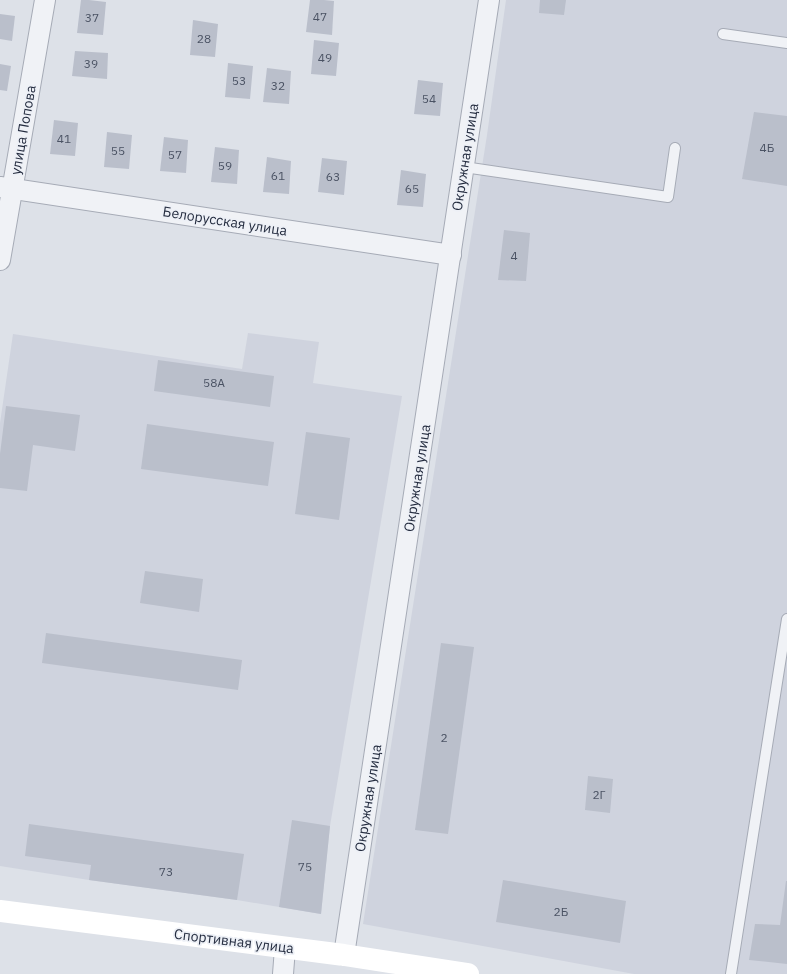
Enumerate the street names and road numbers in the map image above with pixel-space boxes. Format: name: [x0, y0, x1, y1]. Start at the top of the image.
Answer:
street label: улица Попова: [6, 83, 40, 176]
street label: Окружная улица: [448, 101, 482, 212]
street label: Белорусская улица: [161, 202, 289, 240]
street label: Окружная улица: [400, 422, 434, 533]
street label: Окружная улица: [351, 742, 385, 853]
street label: Спортивная улица: [173, 925, 295, 957]

